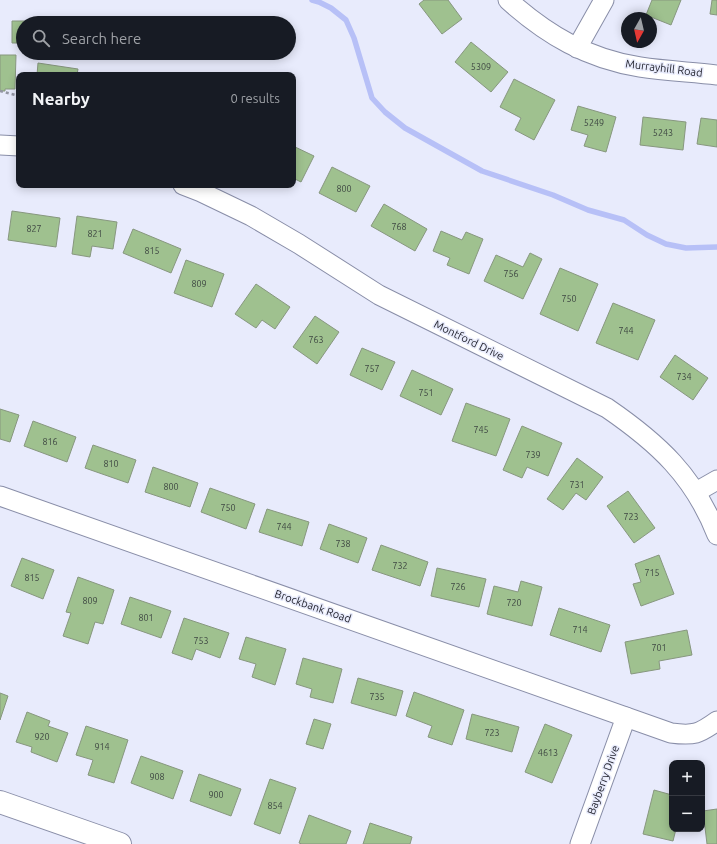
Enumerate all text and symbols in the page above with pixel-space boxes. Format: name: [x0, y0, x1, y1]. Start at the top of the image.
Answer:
north arrow: [621, 12, 657, 48]
search box: [16, 16, 296, 60]
icon: search: [30, 27, 52, 49]
text: Search here: [62, 30, 141, 47]
street label: Murrayhill Road: [625, 57, 703, 79]
house number: 5309: [471, 62, 491, 72]
text: Nearby: [32, 89, 90, 108]
text: 0 results: [230, 91, 280, 105]
house number: 5249: [584, 118, 604, 128]
house number: 5243: [653, 128, 673, 138]
house number: 800: [336, 184, 352, 194]
house number: 768: [391, 222, 407, 232]
house number: 827: [26, 224, 42, 234]
house number: 821: [87, 229, 103, 239]
house number: 815: [144, 246, 160, 256]
house number: 756: [503, 269, 519, 279]
house number: 809: [191, 279, 207, 289]
house number: 750: [561, 294, 577, 304]
street label: Montford Drive: [432, 318, 506, 362]
house number: 744: [618, 326, 634, 336]
house number: 763: [308, 335, 324, 345]
house number: 757: [364, 364, 380, 374]
house number: 734: [676, 372, 692, 382]
house number: 751: [418, 388, 434, 398]
house number: 745: [473, 425, 489, 435]
house number: 816: [42, 437, 58, 447]
house number: 739: [525, 450, 541, 460]
house number: 810: [103, 459, 119, 469]
house number: 731: [569, 480, 585, 490]
house number: 800: [163, 482, 179, 492]
house number: 750: [220, 503, 236, 513]
house number: 723: [623, 512, 639, 522]
house number: 744: [276, 522, 292, 532]
house number: 738: [335, 539, 351, 549]
house number: 732: [392, 561, 408, 571]
house number: 715: [644, 568, 660, 578]
house number: 815: [24, 573, 40, 583]
house number: 726: [450, 582, 466, 592]
street label: Brockbank Road: [273, 587, 353, 625]
house number: 809: [82, 596, 98, 606]
house number: 720: [506, 598, 522, 608]
house number: 801: [138, 613, 154, 623]
house number: 714: [572, 625, 588, 635]
house number: 753: [193, 636, 209, 646]
house number: 701: [651, 643, 667, 653]
house number: 735: [369, 692, 385, 702]
house number: 723: [484, 728, 500, 738]
house number: 920: [34, 732, 50, 742]
house number: 914: [94, 742, 110, 752]
street label: Bayberry Drive: [585, 744, 621, 816]
house number: 4613: [538, 748, 558, 758]
map controls: [669, 760, 705, 832]
button: +: [669, 760, 705, 796]
house number: 908: [149, 772, 165, 782]
house number: 900: [208, 790, 224, 800]
button: −: [669, 796, 705, 832]
house number: 854: [267, 801, 283, 811]

